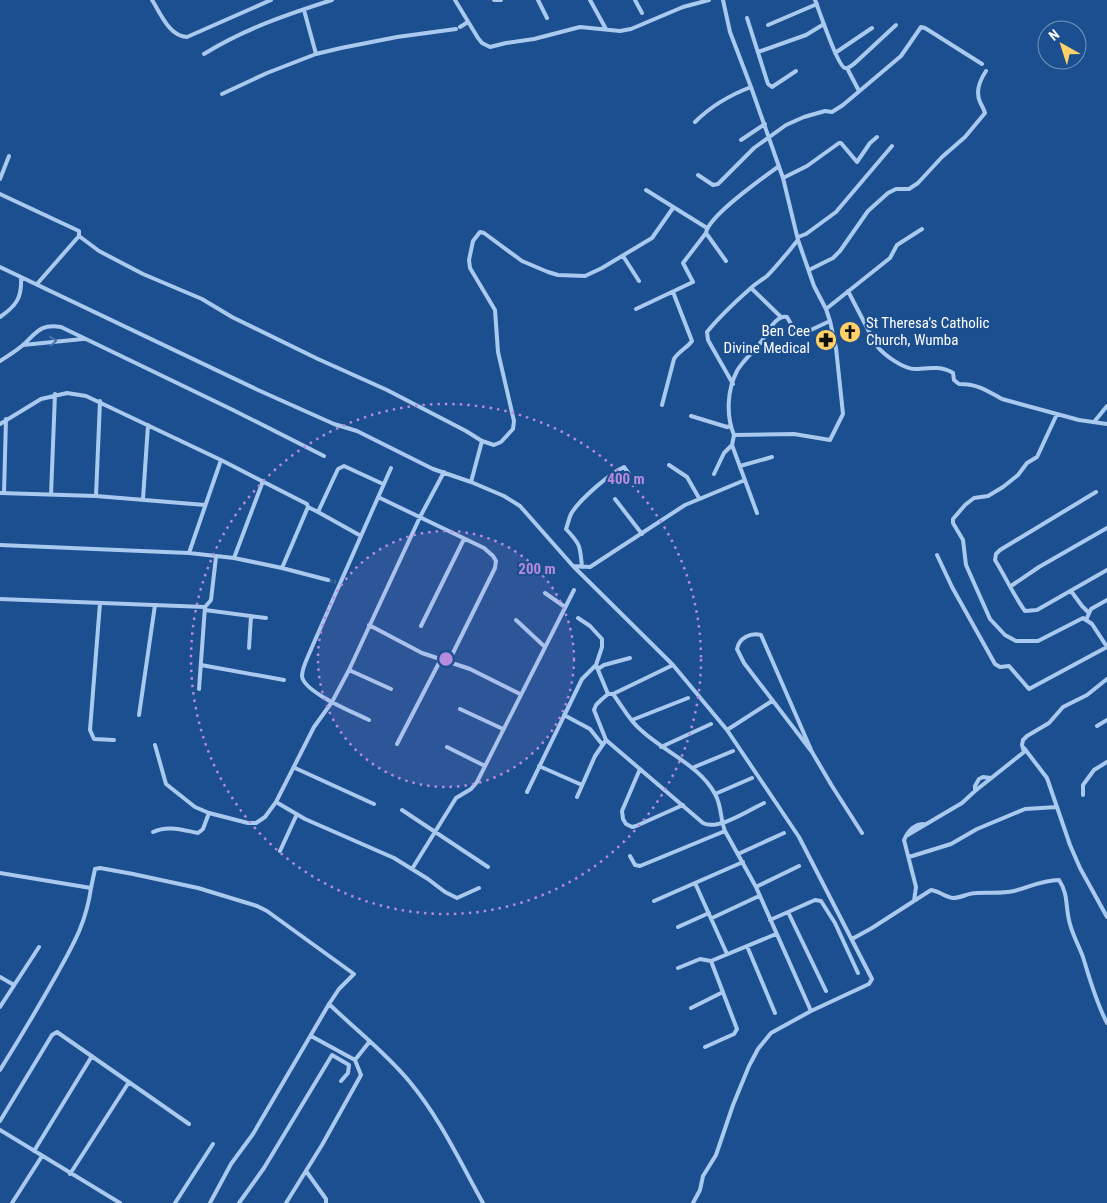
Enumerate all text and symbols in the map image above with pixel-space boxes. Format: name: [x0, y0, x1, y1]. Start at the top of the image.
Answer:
north arrow: [1037, 20, 1087, 70]
text: N: [1045, 26, 1062, 44]
place label: St Theresa's Catholic Church, Wumba: [866, 314, 990, 349]
church icon: St Theresa's Catholic Church, Wumba: [838, 320, 862, 344]
place label: Ben Cee Divine Medical: [724, 322, 810, 357]
pharmacy icon: Ben Cee Divine Medical: [814, 328, 838, 352]
one-way arrow: [49, 336, 57, 347]
text: 400 m: [607, 470, 645, 488]
text: 200 m: [518, 560, 556, 578]
centre of rings: [437, 650, 455, 668]

